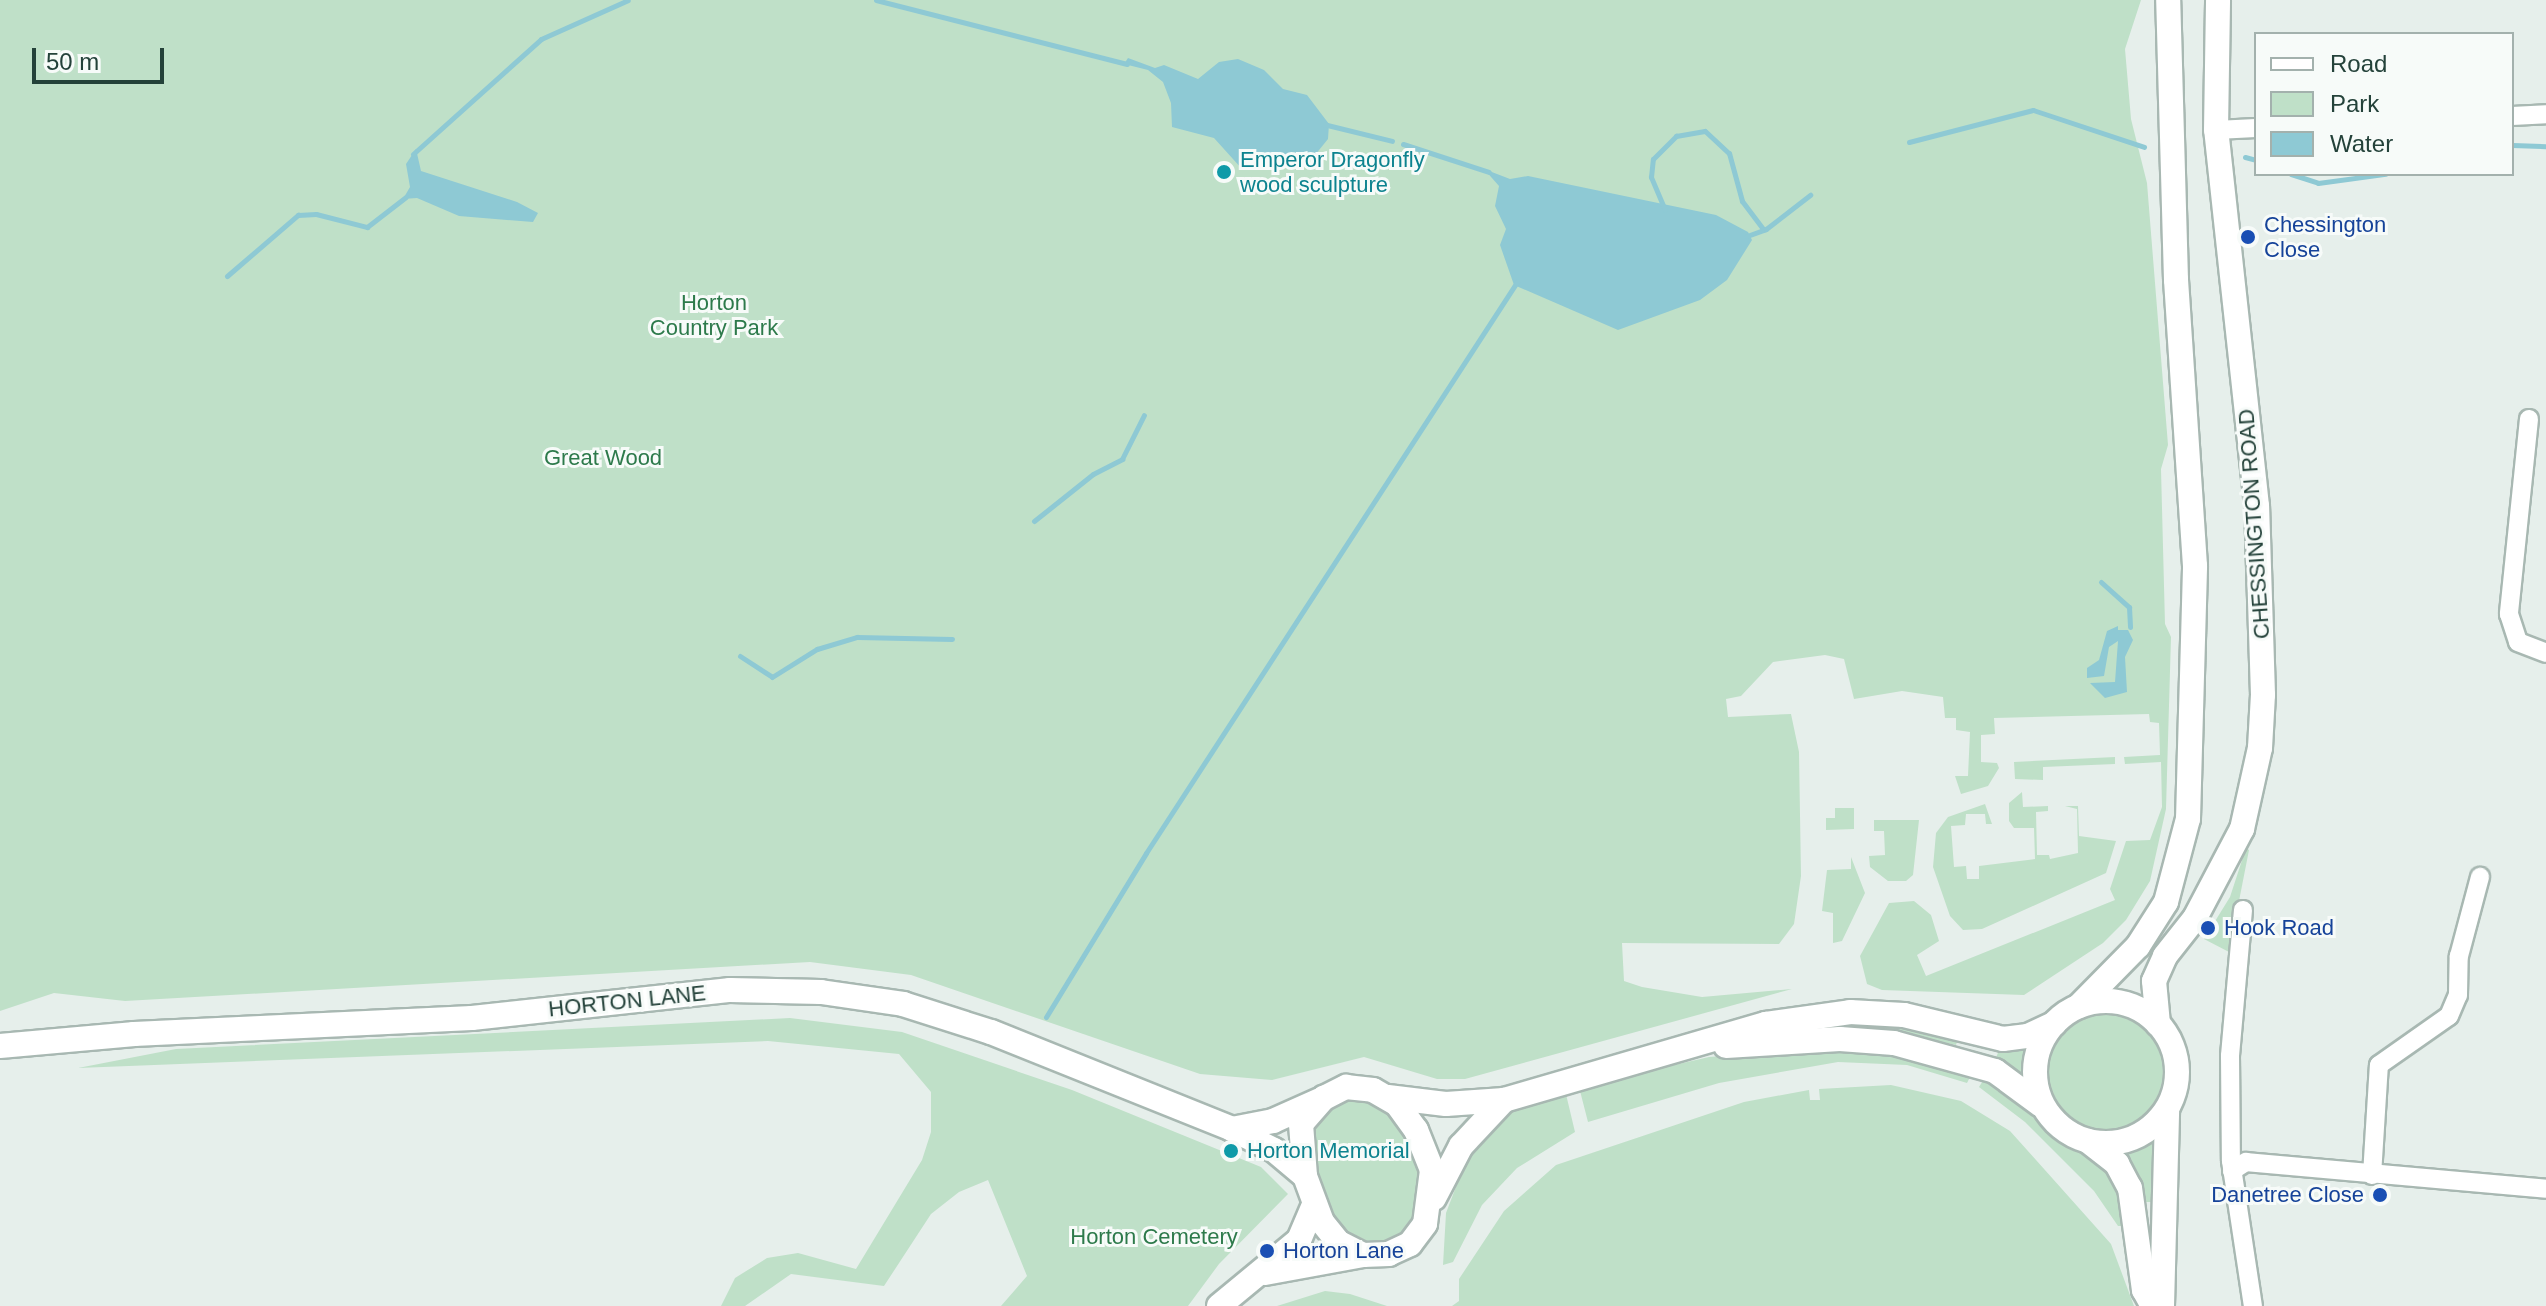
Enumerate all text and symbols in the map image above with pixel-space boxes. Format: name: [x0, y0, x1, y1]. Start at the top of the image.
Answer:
scale bar: [36, 32, 168, 82]
legend: [2254, 32, 2514, 176]
text: 50 m: [46, 48, 99, 75]
text: Road: [2330, 50, 2387, 77]
text: Park: [2330, 90, 2379, 117]
text: Water: [2330, 130, 2393, 157]
place label: Emperor Dragonfly wood sculpture: [1240, 146, 1425, 198]
marker: Emperor Dragonfly wood sculpture: [1215, 163, 1233, 181]
place label: Chessington Close: [2264, 211, 2386, 262]
marker: Chessington Close: [2239, 228, 2257, 246]
park label: Horton Country Park: [650, 289, 778, 340]
street label: CHESSINGTON ROAD: [2233, 408, 2275, 640]
park label: Great Wood: [544, 445, 662, 471]
place label: Hook Road: [2224, 915, 2334, 941]
marker: Hook Road: [2199, 919, 2217, 937]
street label: HORTON LANE: [547, 980, 707, 1022]
place label: Horton Memorial: [1247, 1138, 1410, 1164]
marker: Horton Memorial: [1222, 1142, 1240, 1160]
place label: Danetree Close: [2211, 1182, 2364, 1208]
marker: Danetree Close: [2371, 1186, 2389, 1204]
park label: Horton Cemetery: [1070, 1224, 1238, 1250]
place label: Horton Lane: [1283, 1238, 1404, 1264]
marker: Horton Lane: [1258, 1242, 1276, 1260]

